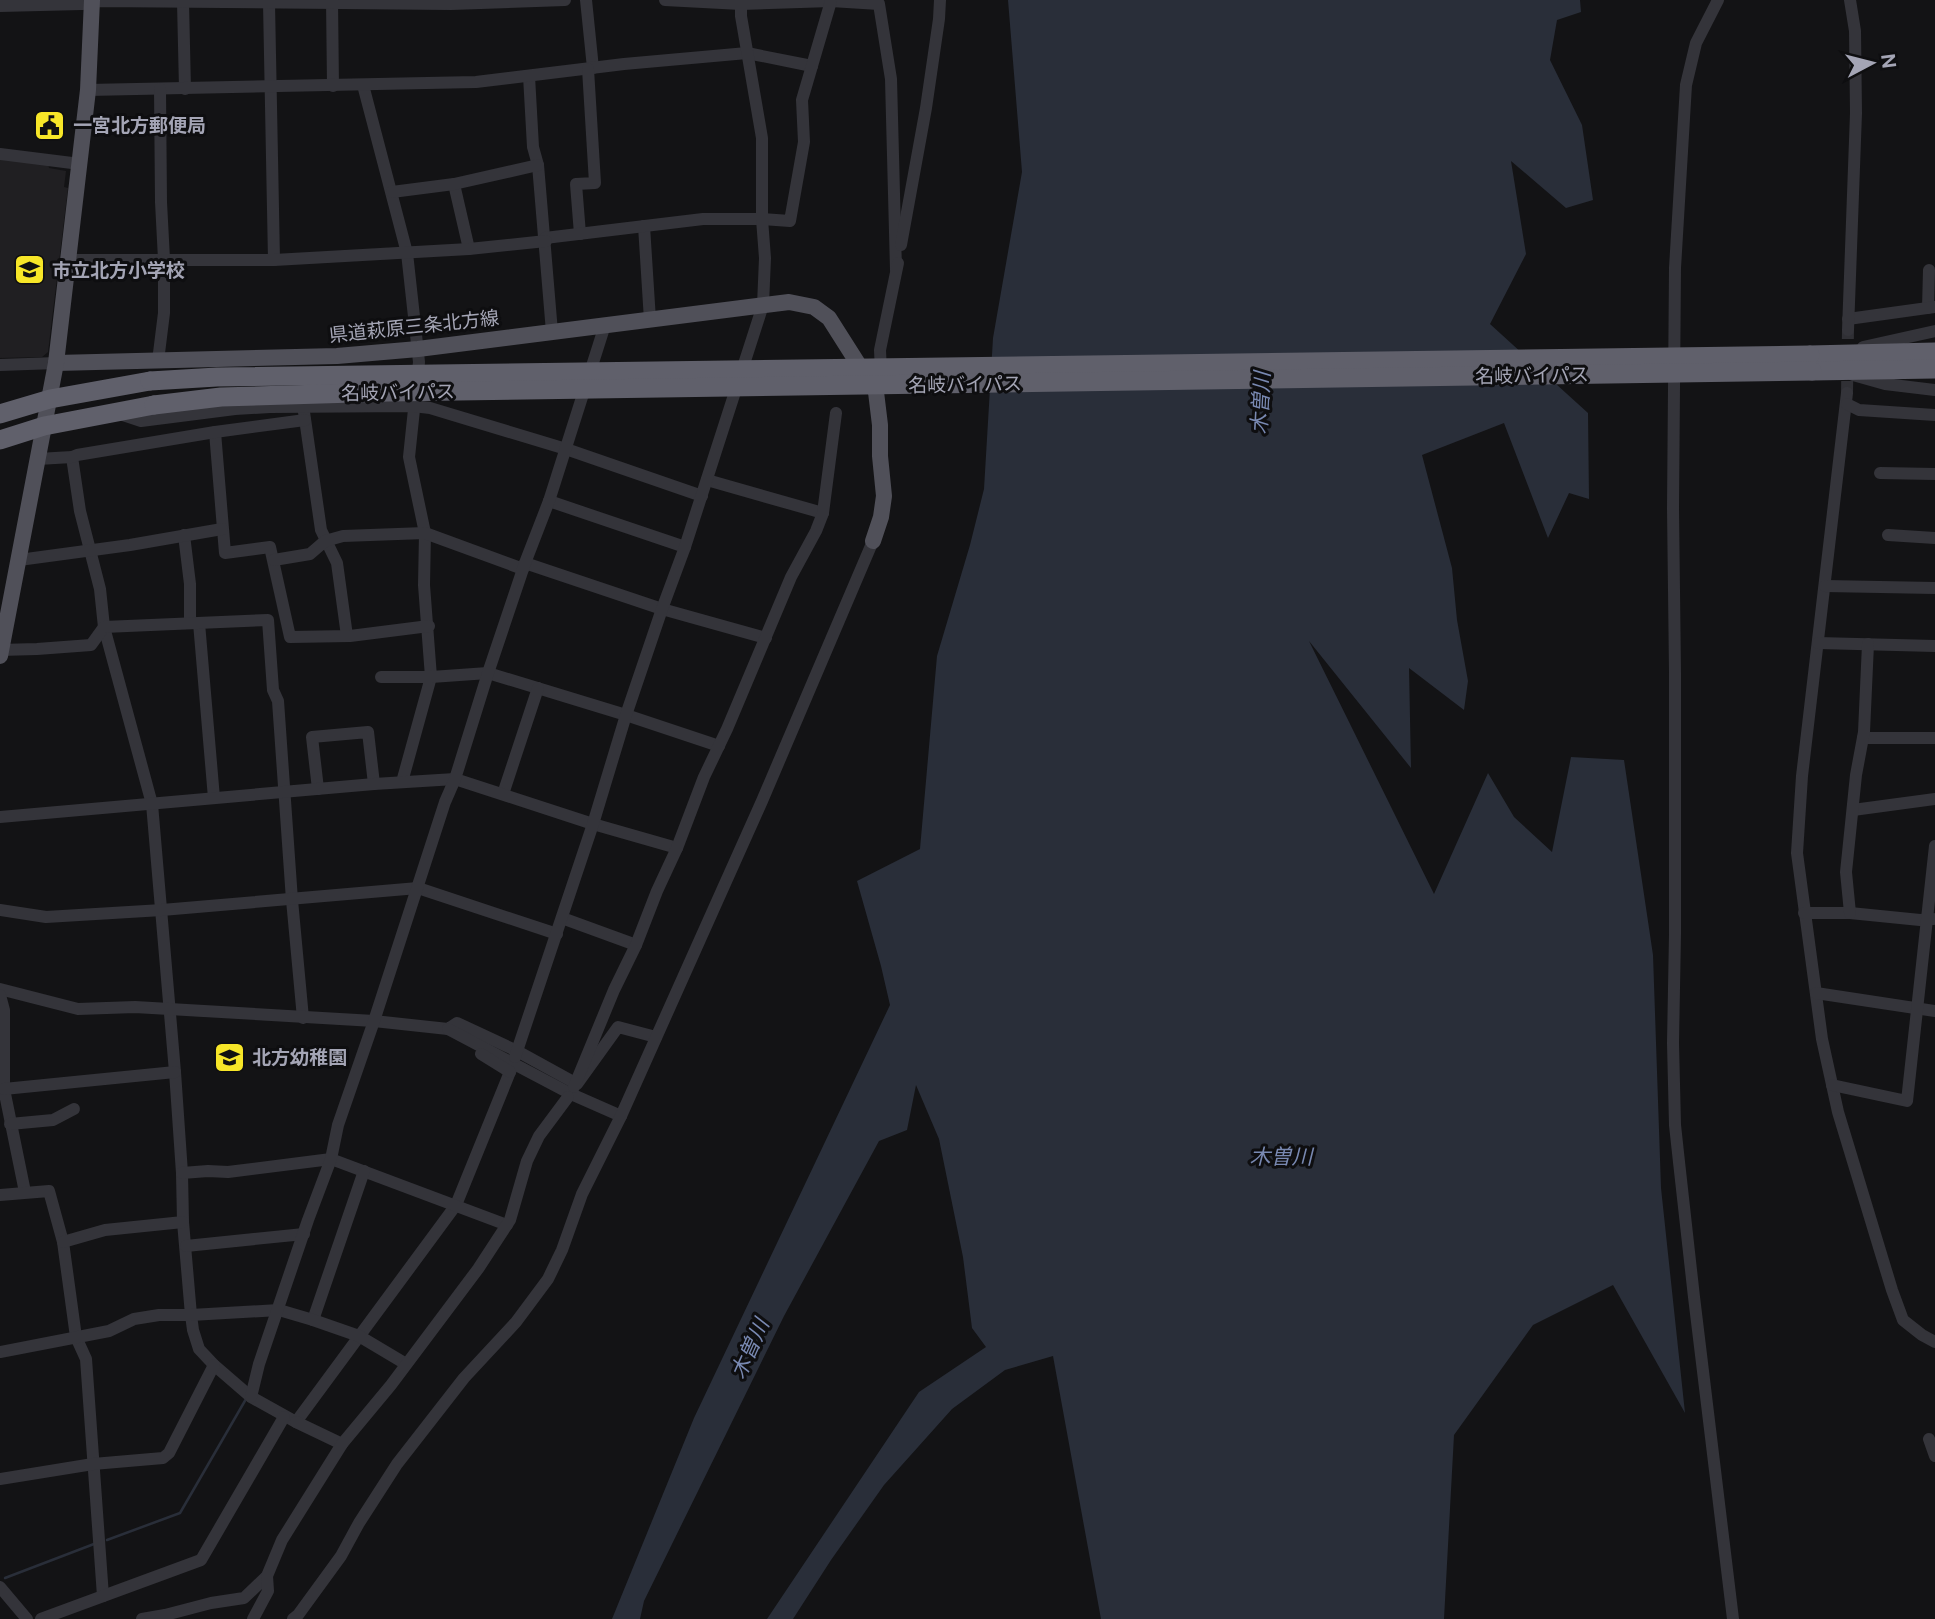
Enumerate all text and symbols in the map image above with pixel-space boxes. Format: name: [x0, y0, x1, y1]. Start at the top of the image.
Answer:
north arrow: [1837, 28, 1907, 98]
text: N: [1877, 52, 1901, 70]
public building icon: 一宮北方郵便局: [33, 108, 67, 142]
place label: 一宮北方郵便局: [73, 114, 206, 136]
school or university icon: 市立北方小学校: [12, 253, 46, 287]
place label: 市立北方小学校: [52, 259, 185, 281]
street label: 県道萩原三条北方線: [328, 306, 500, 346]
street label: 名岐バイパス: [1475, 363, 1589, 387]
water label: 木曽川: [1246, 369, 1275, 435]
street label: 名岐バイパス: [908, 372, 1022, 396]
street label: 名岐バイパス: [341, 380, 455, 404]
school or university icon: 北方幼稚園: [212, 1040, 246, 1074]
place label: 北方幼稚園: [252, 1046, 347, 1068]
water label: 木曽川: [1250, 1144, 1314, 1169]
water label: 木曽川: [725, 1313, 775, 1383]

